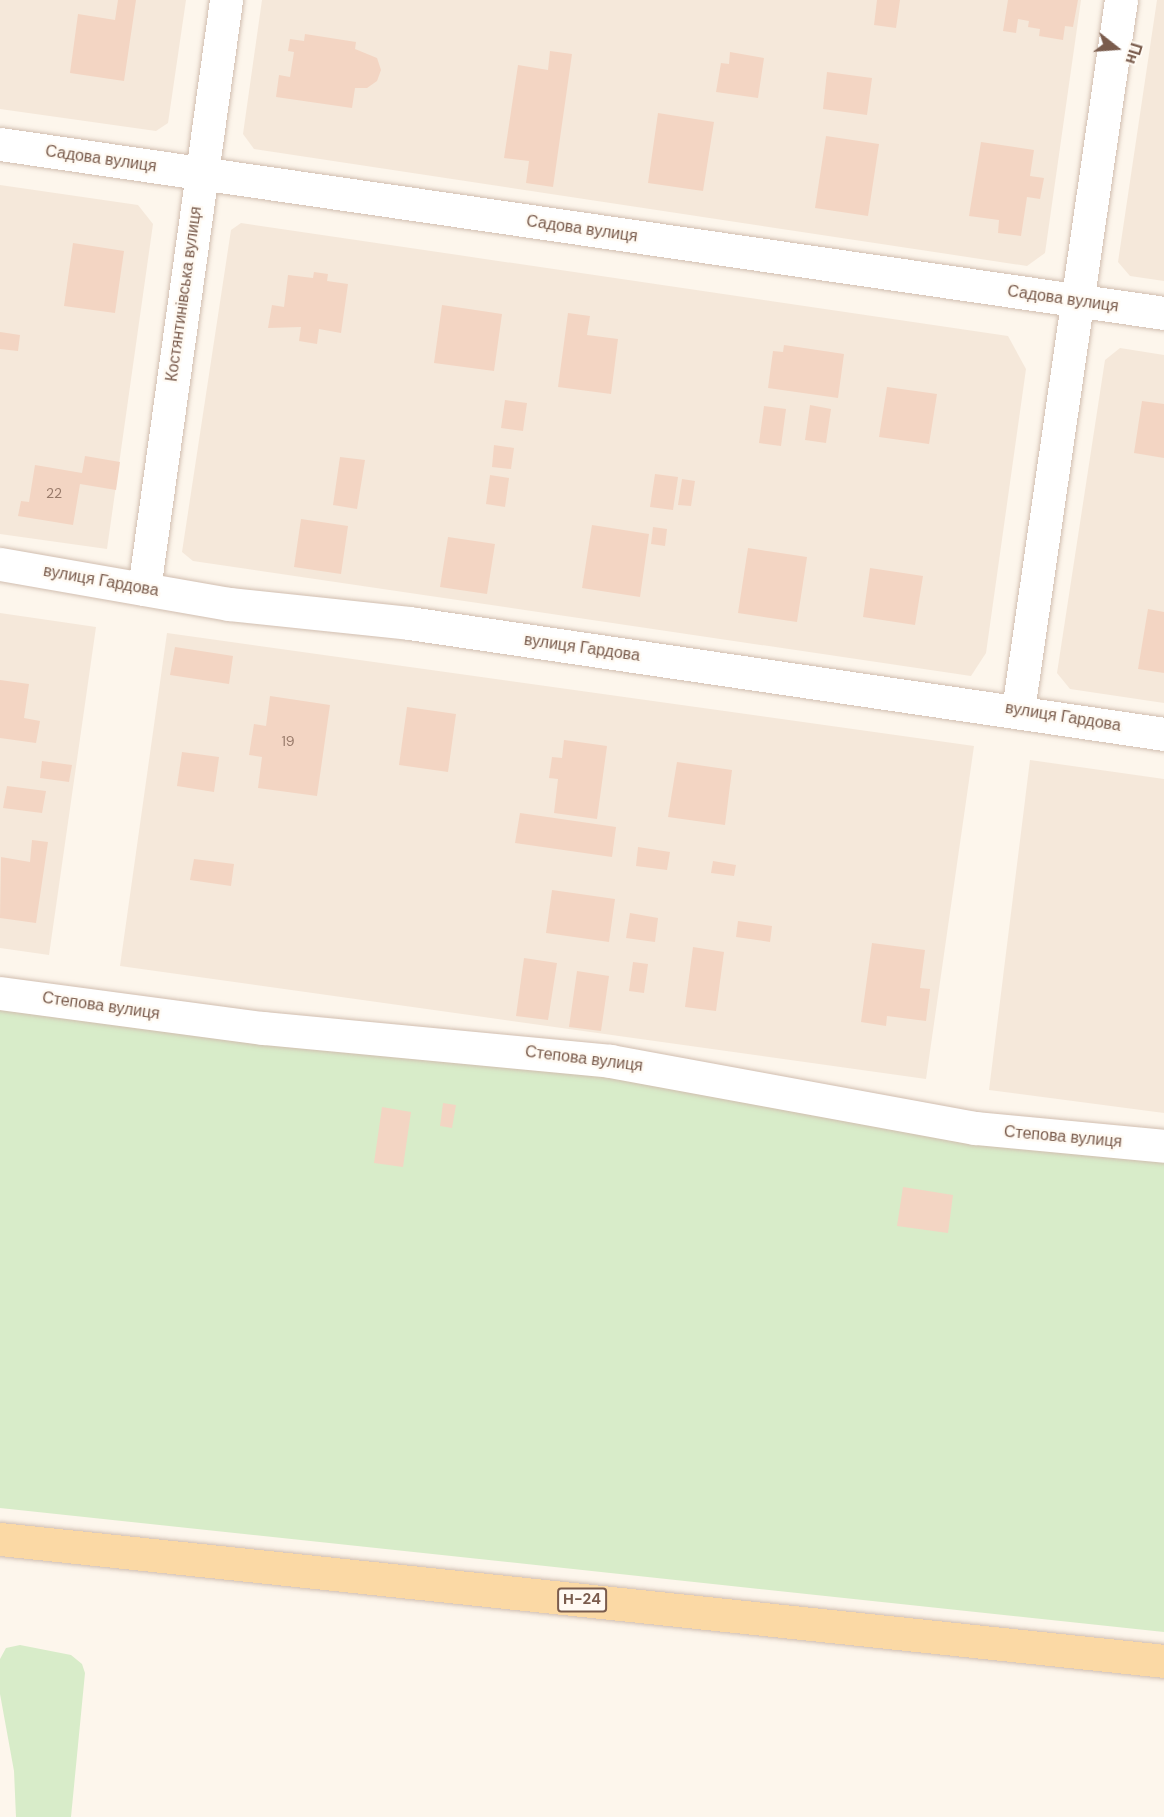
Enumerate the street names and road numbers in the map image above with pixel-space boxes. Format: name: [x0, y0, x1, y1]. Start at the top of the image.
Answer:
street label: Садова вулиця: [44, 142, 158, 176]
street label: Костянтинівська вулиця: [162, 205, 206, 383]
street label: Садова вулиця: [525, 212, 639, 246]
street label: Садова вулиця: [1006, 282, 1120, 316]
street label: вулиця Гардова: [42, 561, 160, 601]
street label: вулиця Гардова: [523, 630, 641, 666]
street label: вулиця Гардова: [1004, 698, 1122, 736]
street label: Степова вулиця: [41, 988, 161, 1024]
street label: Степова вулиця: [524, 1042, 644, 1076]
street label: Степова вулиця: [1003, 1122, 1123, 1152]
road number: Н-24: [556, 1588, 608, 1612]

